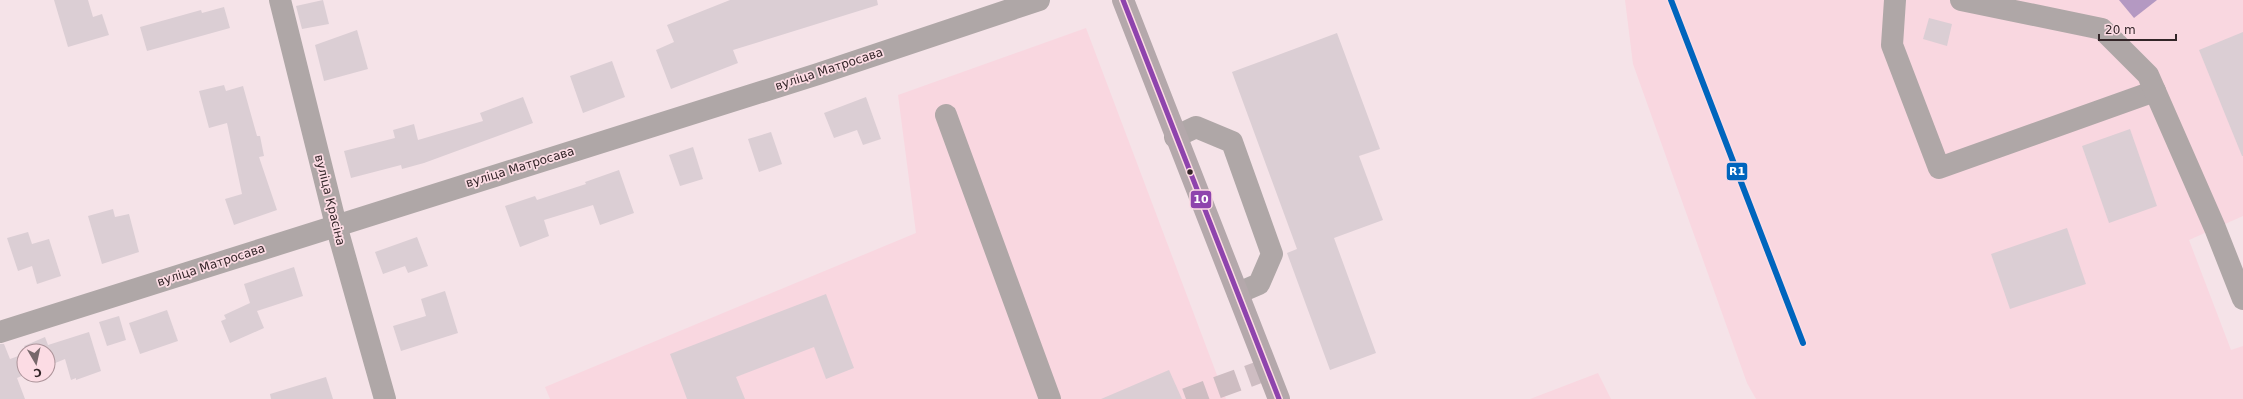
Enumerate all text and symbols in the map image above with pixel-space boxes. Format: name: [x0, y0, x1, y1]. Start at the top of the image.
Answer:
scale bar: [2099, 16, 2176, 42]
text: 20 m: [2105, 23, 2136, 37]
street label: вуліца Матросава: [773, 45, 885, 93]
street label: вуліца Матросава: [464, 144, 576, 190]
street label: вуліца Красіна: [312, 153, 348, 247]
line badge: R1: [1726, 162, 1748, 181]
text: R1: [1729, 165, 1745, 178]
unlabelled marker: [1185, 167, 1195, 177]
line badge: 10: [1190, 190, 1212, 209]
text: 10: [1193, 193, 1209, 206]
street label: вуліца Матросава: [155, 241, 267, 289]
north arrow: [16, 343, 56, 383]
text: С: [32, 365, 42, 379]

